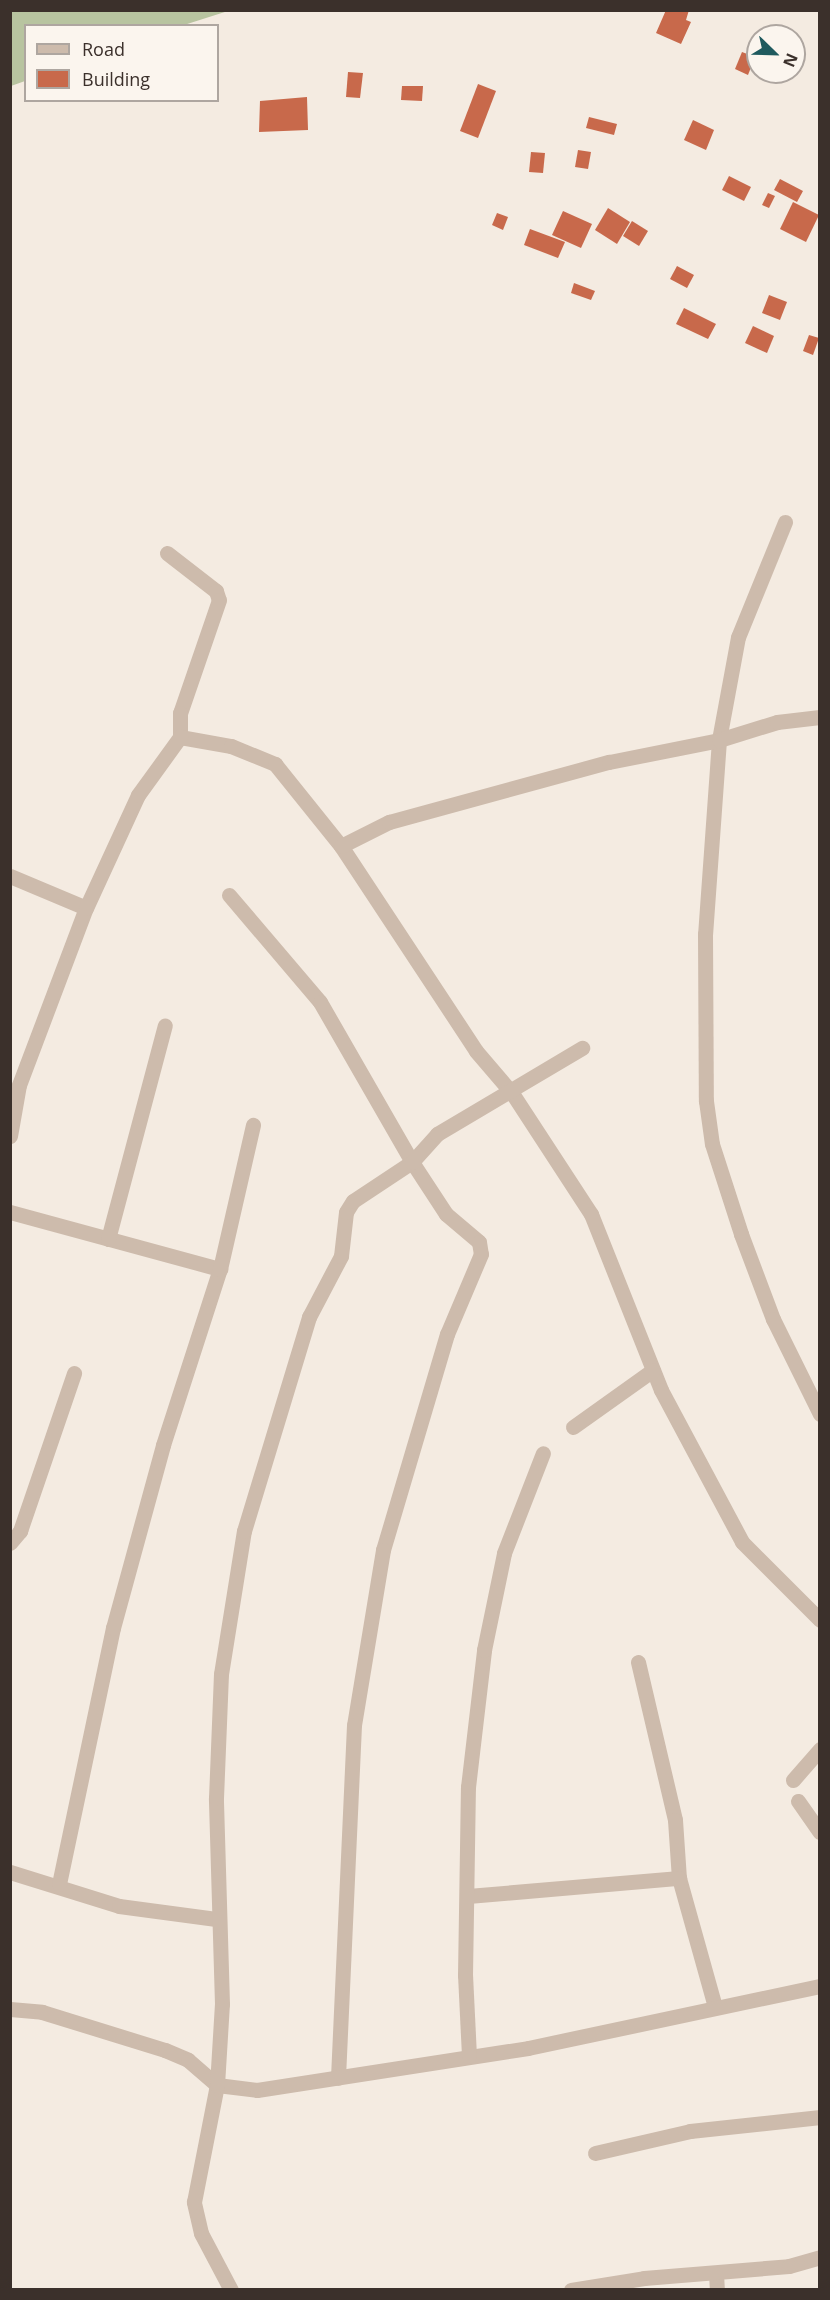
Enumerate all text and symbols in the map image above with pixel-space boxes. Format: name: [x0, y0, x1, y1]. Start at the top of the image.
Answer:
legend: [24, 24, 219, 102]
north arrow: [746, 24, 806, 84]
text: Road: [82, 37, 125, 61]
text: N: [778, 50, 803, 71]
text: Building: [82, 67, 150, 91]

